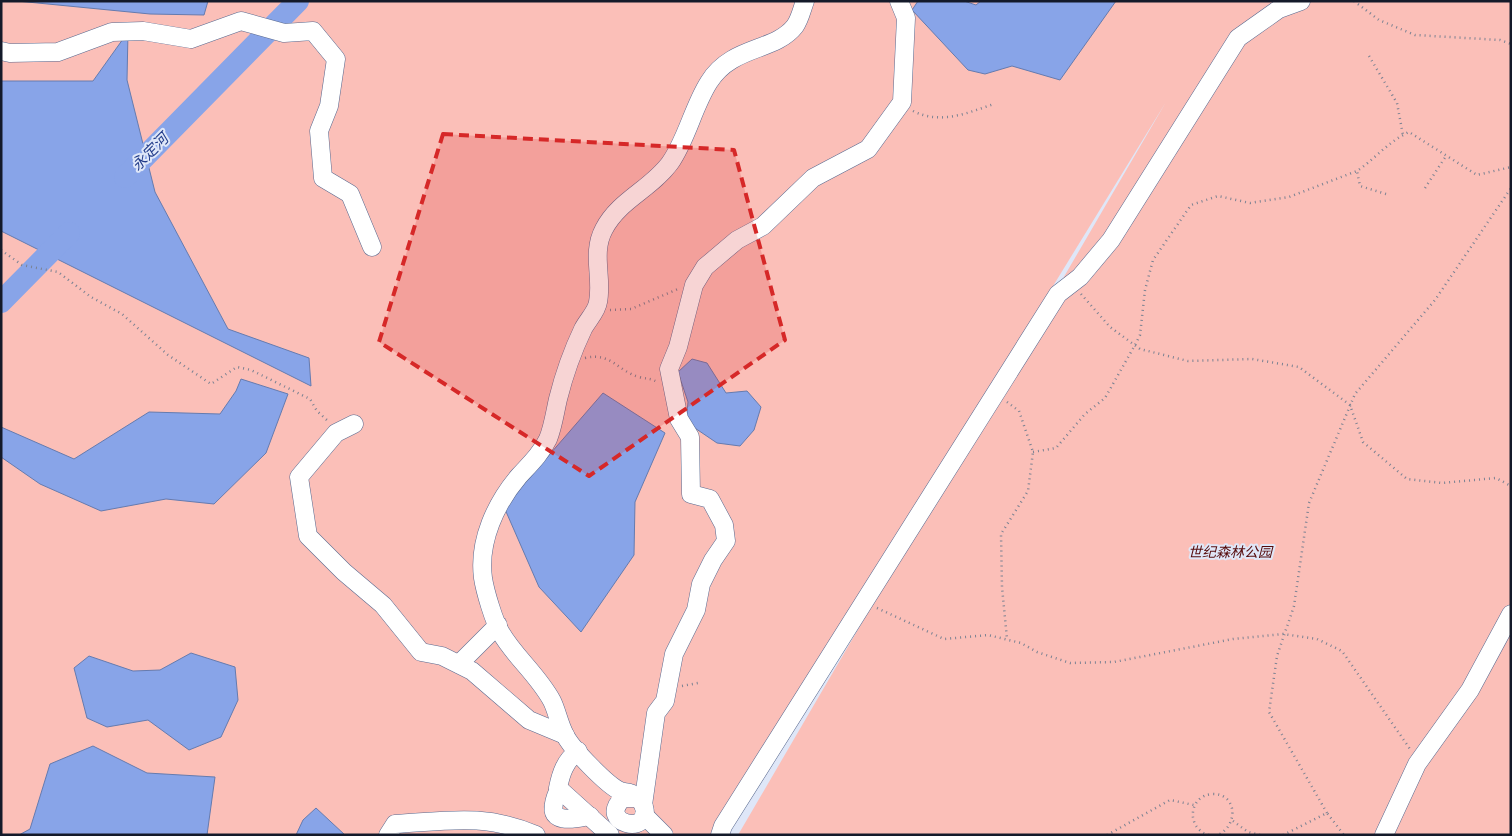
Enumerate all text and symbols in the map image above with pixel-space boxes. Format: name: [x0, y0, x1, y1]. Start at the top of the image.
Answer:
water label: 永定河: [128, 128, 174, 174]
park label: 世纪森林公园: [1188, 544, 1274, 560]

